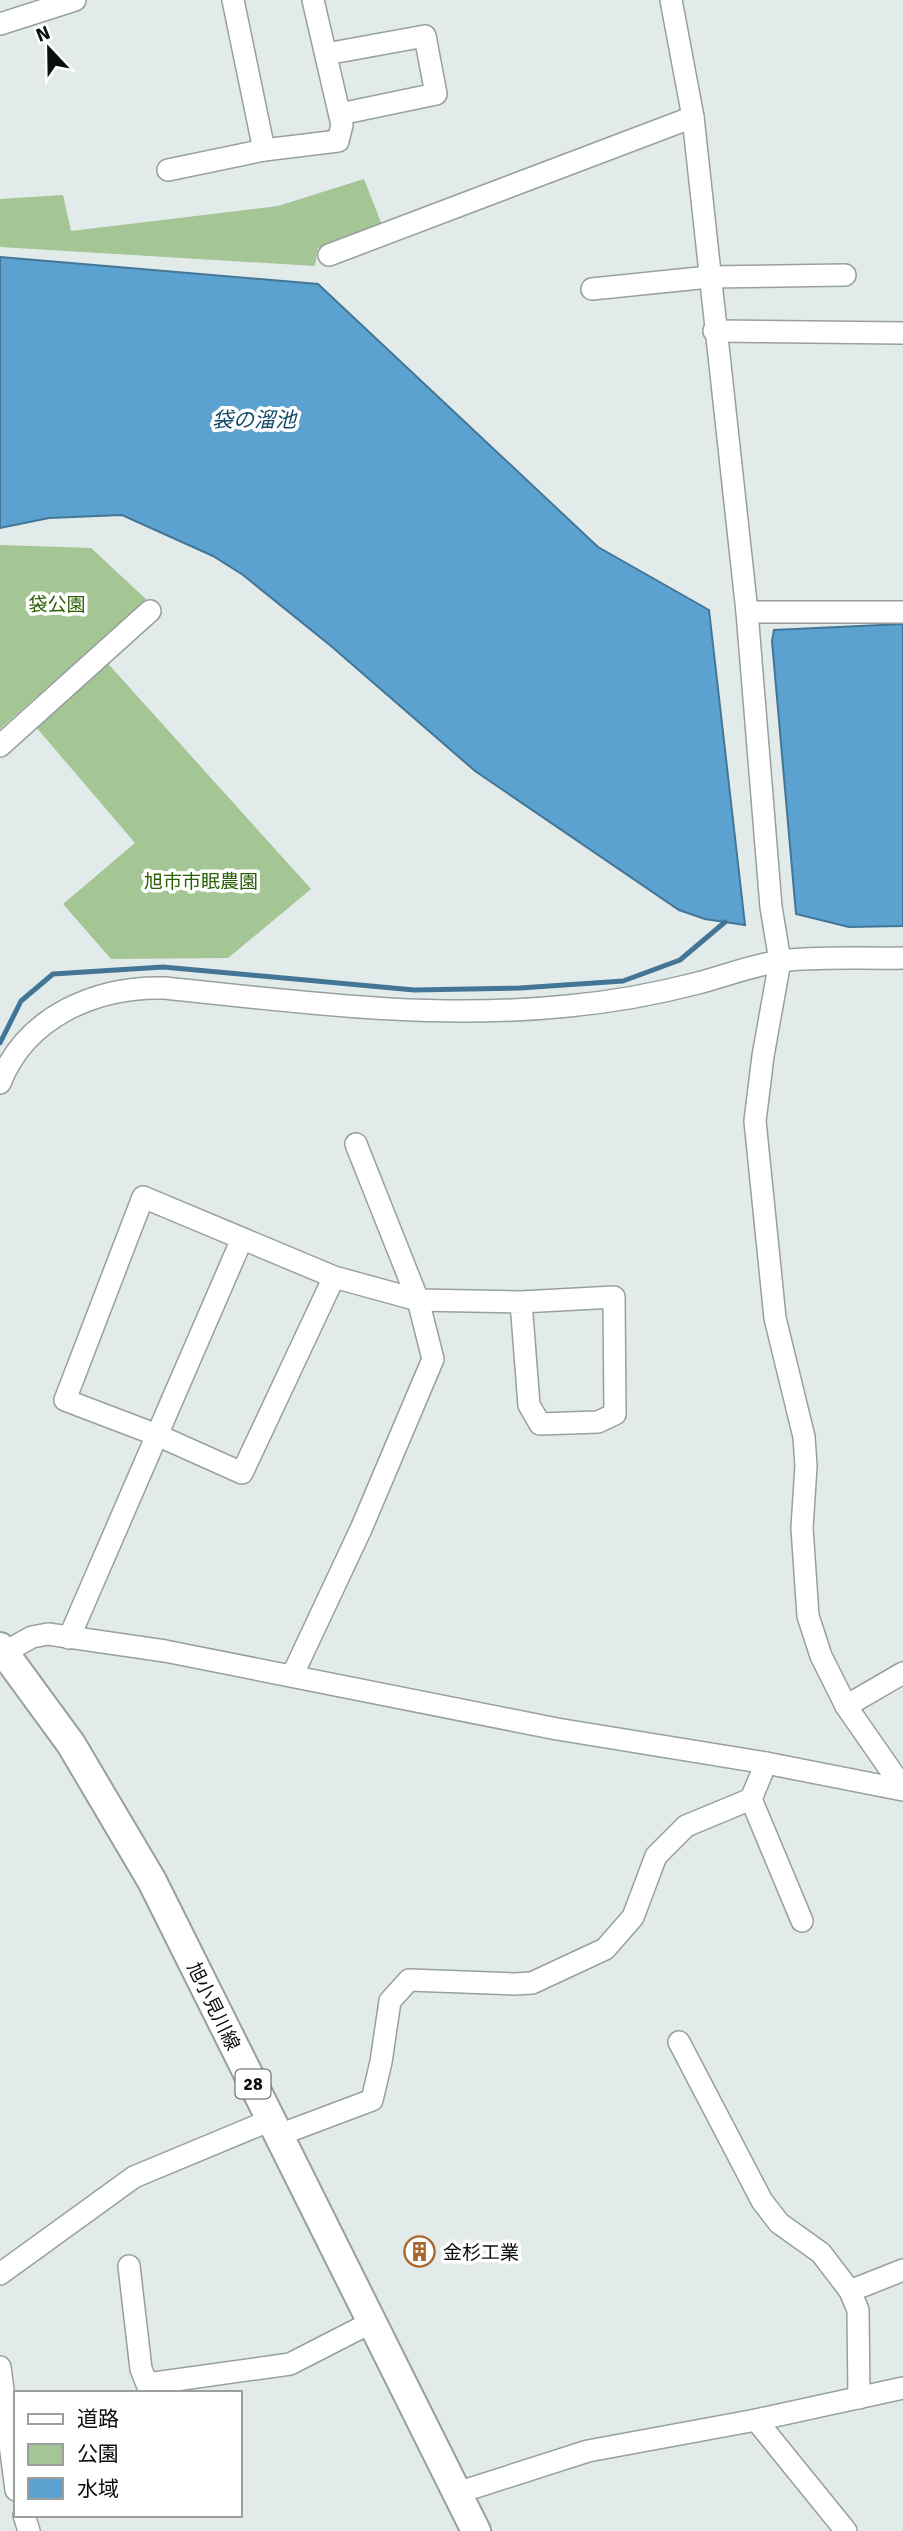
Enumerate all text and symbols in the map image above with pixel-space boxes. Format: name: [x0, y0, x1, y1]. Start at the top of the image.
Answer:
north arrow: [14, 14, 84, 84]
text: N: [32, 21, 54, 48]
water label: 袋の溜池: [212, 407, 298, 433]
park label: 袋公園: [28, 593, 86, 617]
park label: 旭市市眠農園: [144, 870, 258, 894]
street label: 旭小見川線: [181, 1958, 245, 2054]
road number: 28: [236, 2070, 270, 2098]
building icon: 金杉工業: [403, 2235, 437, 2269]
place label: 金杉工業: [443, 2241, 519, 2265]
legend: [14, 2391, 242, 2517]
text: 道路: [77, 2406, 119, 2432]
text: 公園: [77, 2441, 119, 2467]
text: 水域: [77, 2476, 119, 2502]

